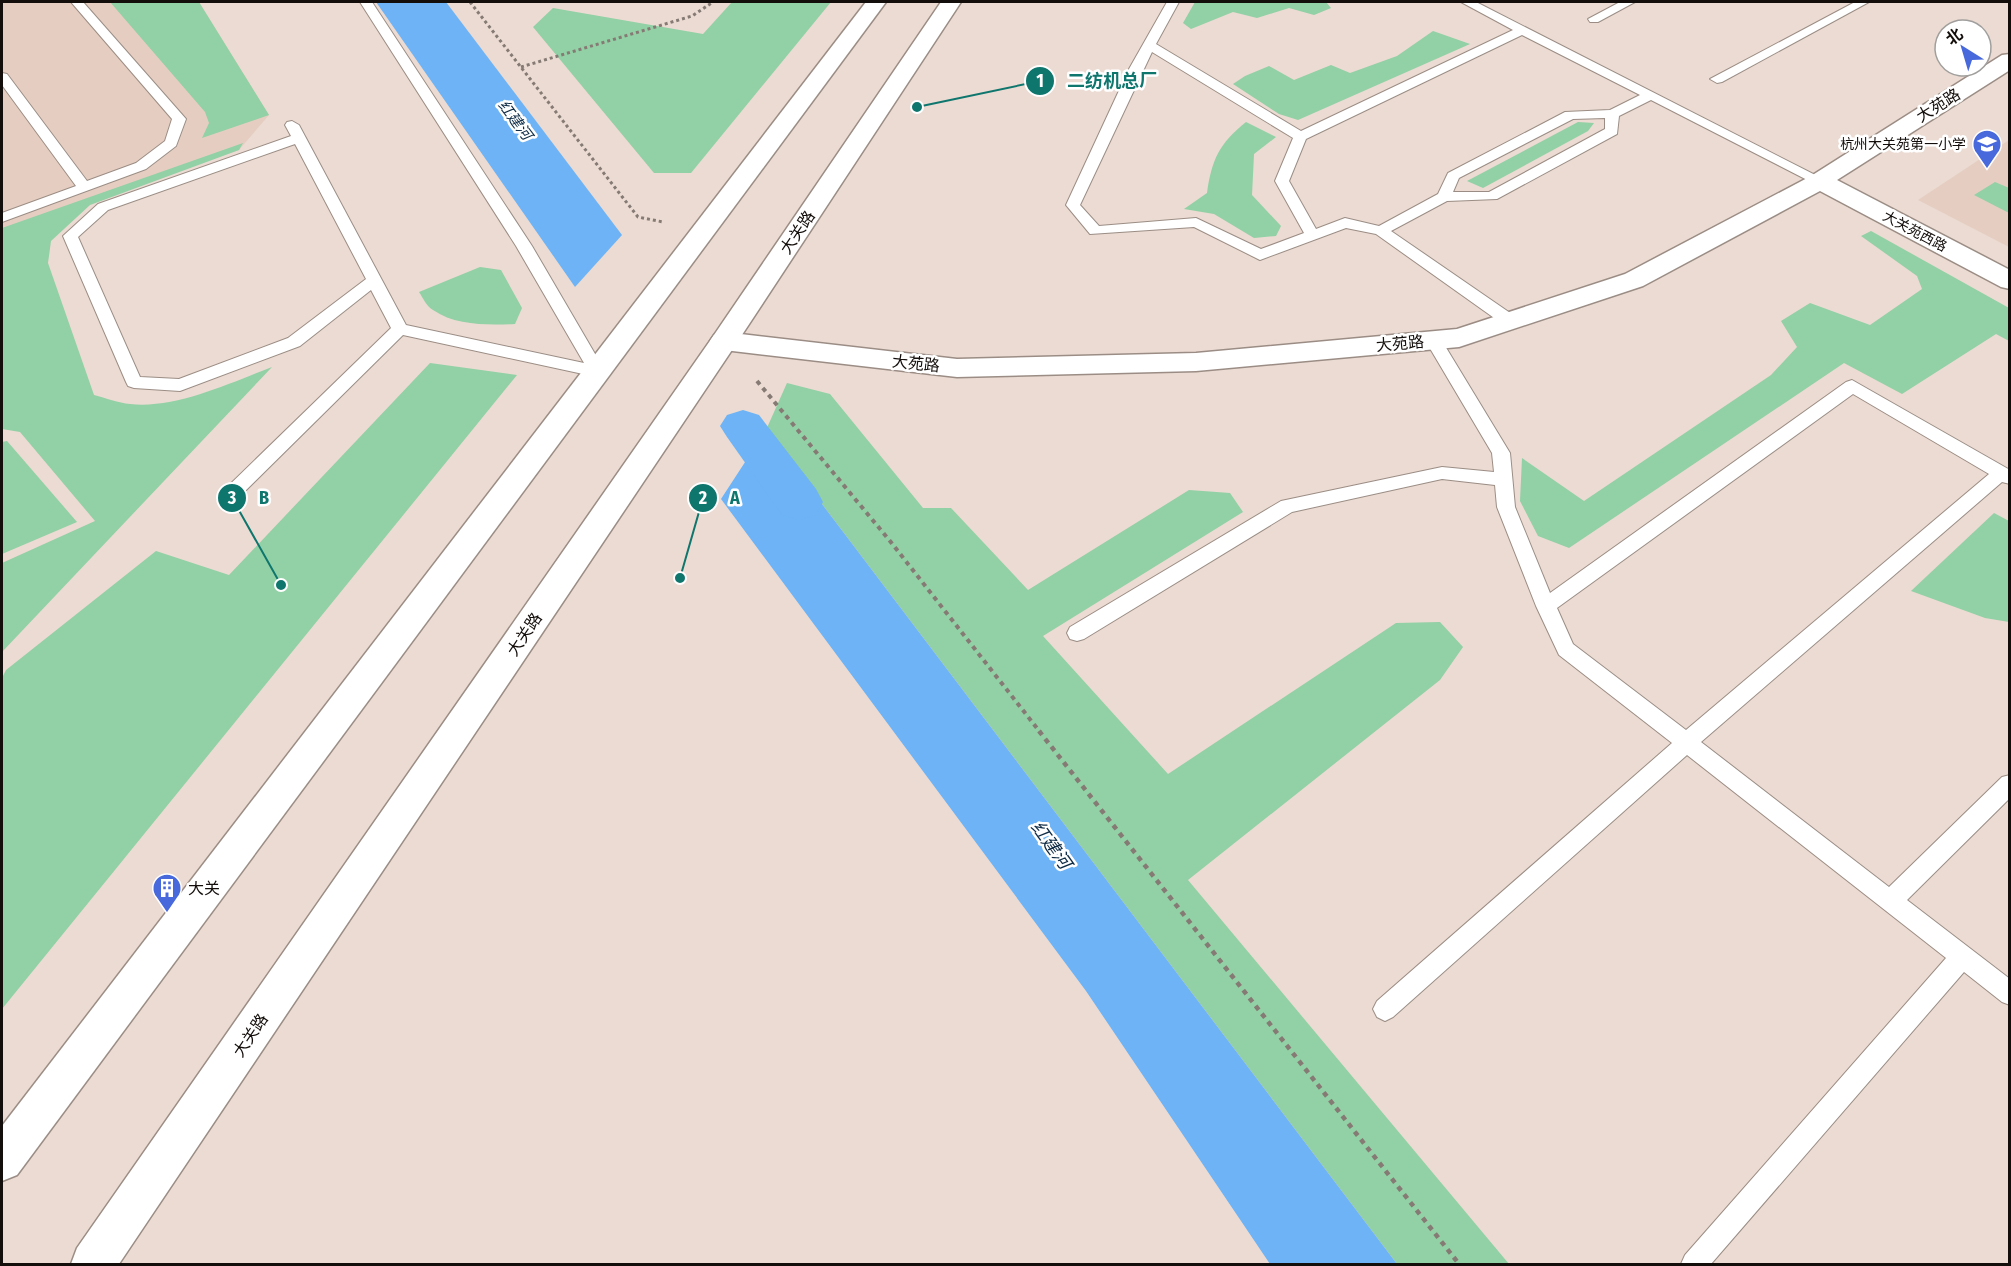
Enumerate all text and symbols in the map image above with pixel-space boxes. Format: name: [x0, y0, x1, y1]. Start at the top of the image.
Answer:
north arrow: [1933, 18, 1993, 78]
text: 北: [1942, 24, 1966, 49]
callout: 二纺机总厂: [1025, 63, 1169, 99]
text: 1: [1036, 70, 1044, 92]
text: 二纺机总厂: [1067, 70, 1157, 92]
street label: 大苑路: [1913, 85, 1964, 126]
water label: 红建河: [494, 97, 538, 146]
school or university icon: 杭州大关苑第一小学: [1971, 128, 2003, 170]
place label: 杭州大关苑第一小学: [1840, 136, 1966, 153]
street label: 大关路: [776, 207, 819, 257]
street label: 大关苑西路: [1880, 208, 1950, 255]
street label: 大苑路: [1375, 332, 1425, 355]
street label: 大苑路: [891, 352, 941, 375]
callout: B: [217, 480, 281, 516]
callout: A: [688, 480, 752, 516]
text: 3: [227, 487, 237, 509]
text: B: [259, 487, 269, 509]
text: 2: [698, 487, 707, 509]
text: A: [729, 487, 740, 509]
street label: 大关路: [503, 609, 546, 659]
water label: 红建河: [1026, 817, 1078, 876]
building icon: 大关: [151, 872, 183, 914]
place label: 大关: [188, 879, 220, 898]
street label: 大关路: [229, 1010, 272, 1060]

